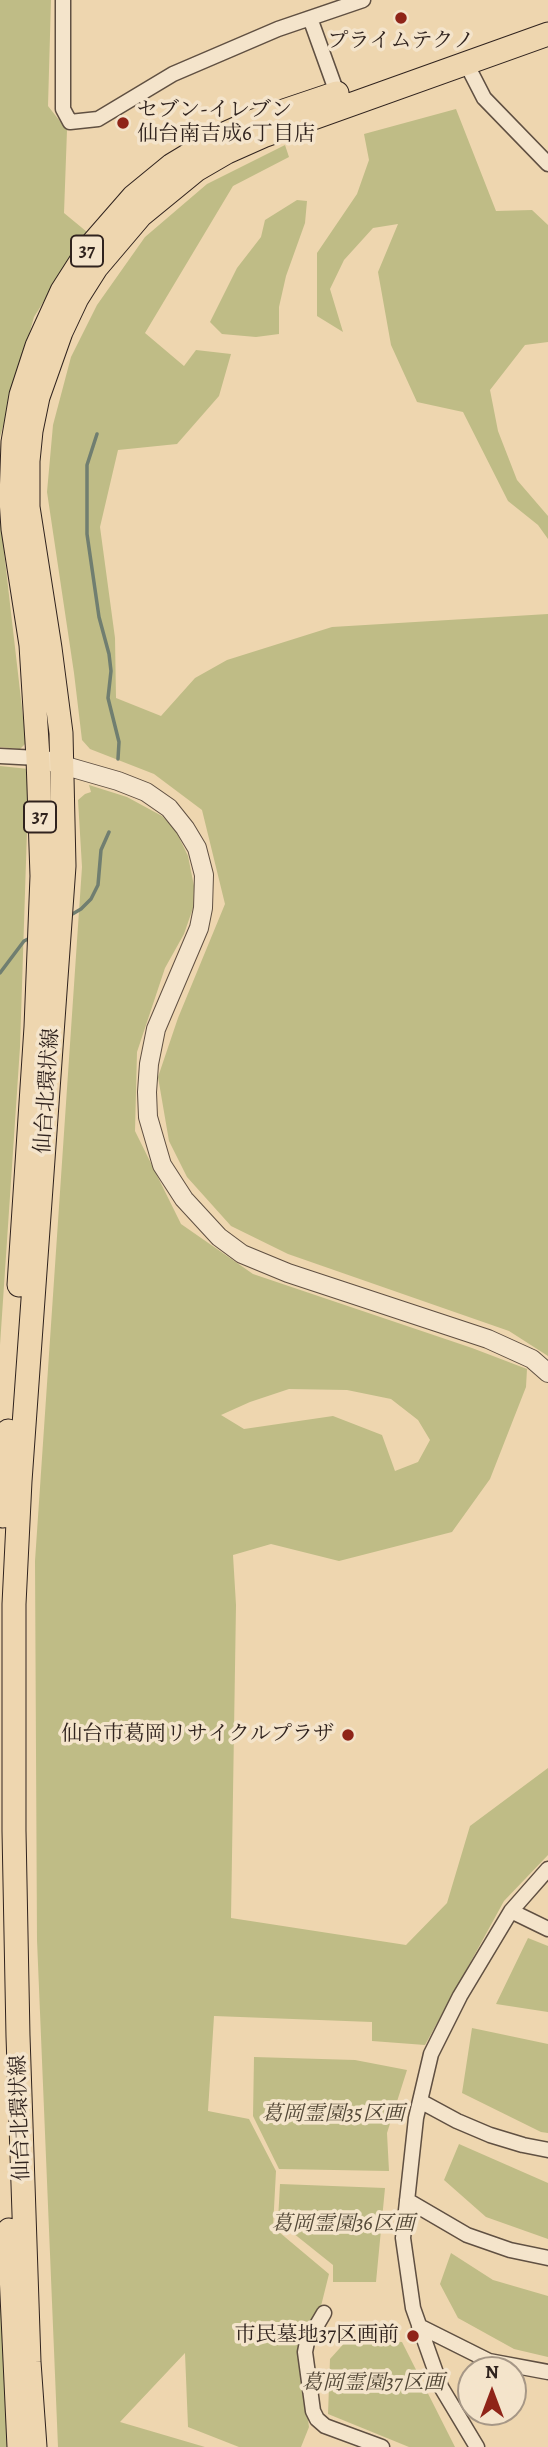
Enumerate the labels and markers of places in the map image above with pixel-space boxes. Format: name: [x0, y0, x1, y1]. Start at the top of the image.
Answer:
marker: プライムテクノ: [393, 10, 409, 26]
place label: プライムテクノ: [328, 29, 474, 55]
place label: セブン-イレブン 仙台南吉成6丁目店: [137, 98, 315, 148]
marker: セブン-イレブン 仙台南吉成6丁目店: [115, 115, 131, 131]
place label: 仙台市葛岡リサイクルプラザ: [61, 1722, 334, 1748]
marker: 仙台市葛岡リサイクルプラザ: [340, 1727, 356, 1743]
place label: 市民墓地37区画前: [234, 2323, 399, 2349]
marker: 市民墓地37区画前: [405, 2328, 421, 2344]

